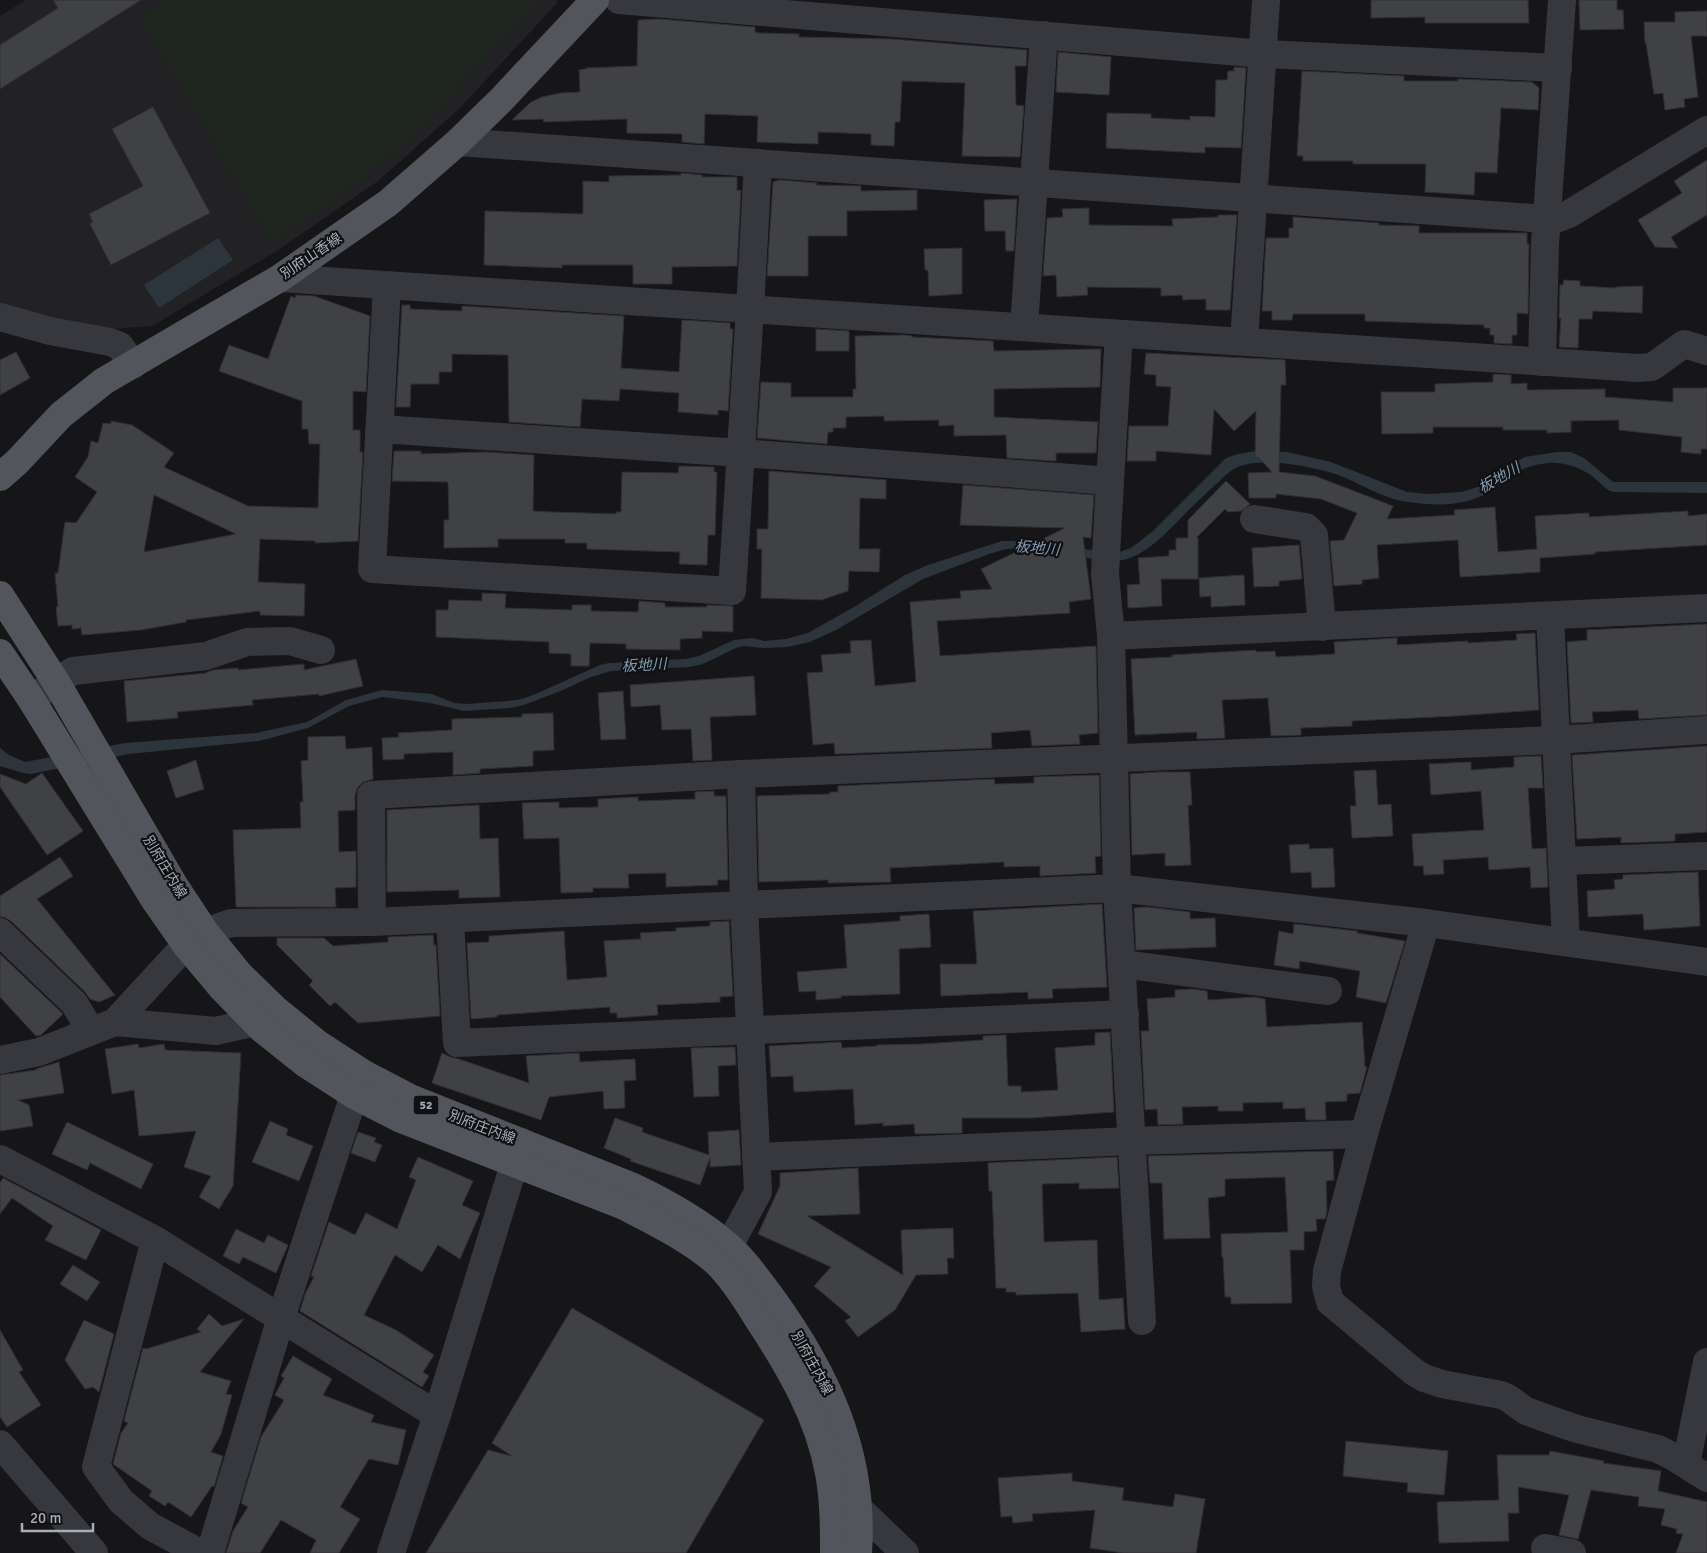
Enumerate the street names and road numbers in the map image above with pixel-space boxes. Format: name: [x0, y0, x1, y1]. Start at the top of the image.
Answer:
street label: 別府山香線: [277, 229, 345, 283]
street label: 別府庄内線: [140, 833, 190, 901]
road number: 52: [414, 1096, 438, 1114]
street label: 別府庄内線: [446, 1107, 518, 1147]
street label: 別府庄内線: [788, 1328, 836, 1398]

